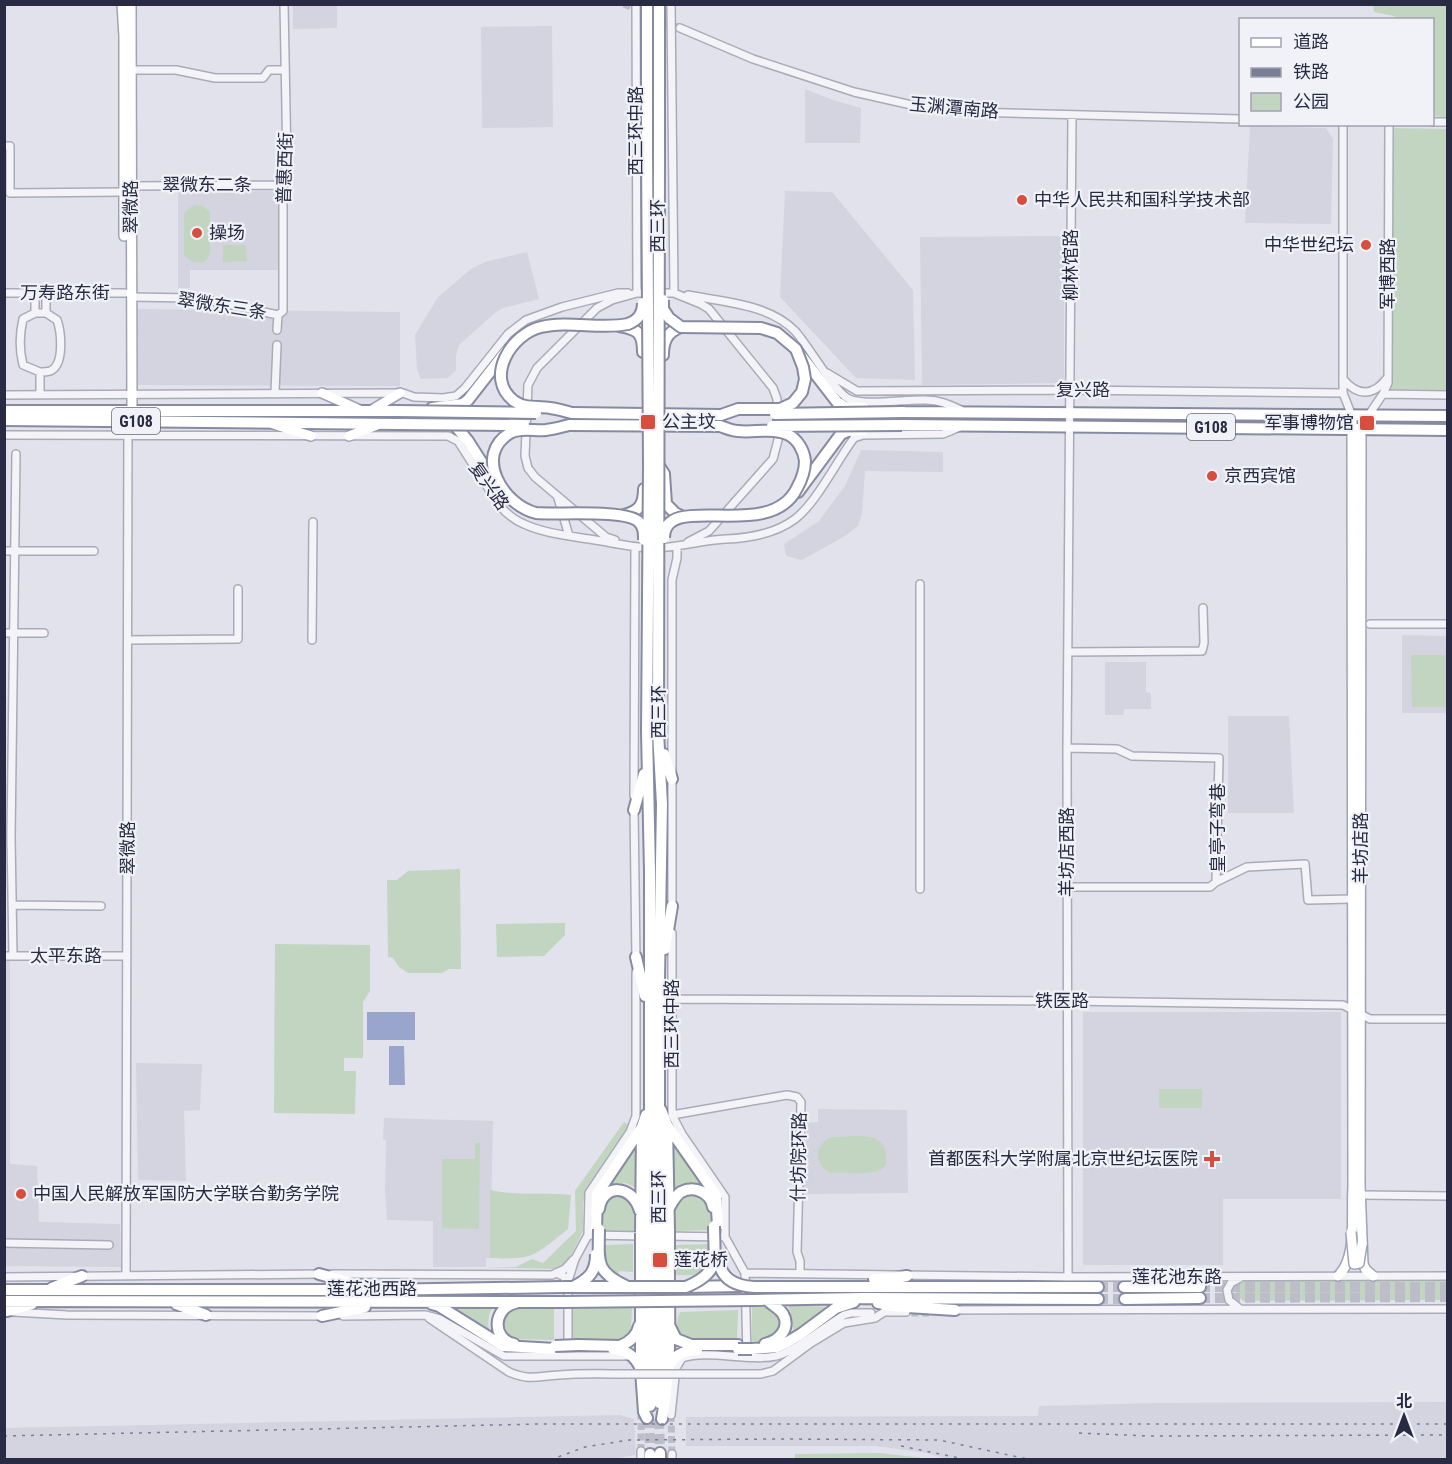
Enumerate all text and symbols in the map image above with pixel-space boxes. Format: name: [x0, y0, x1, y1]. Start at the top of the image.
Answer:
legend: [1239, 18, 1434, 126]
text: 道路: [1293, 31, 1329, 52]
text: 铁路: [1293, 61, 1329, 82]
street label: 西三环中路: [625, 86, 646, 176]
text: 公园: [1293, 91, 1329, 112]
street label: 玉渊潭南路: [908, 93, 1000, 122]
street label: 普惠西街: [273, 132, 296, 204]
street label: 翠微东二条: [162, 174, 252, 195]
street label: 翠微路: [120, 180, 141, 234]
place label: 中华人民共和国科学技术部: [1034, 189, 1250, 210]
marker: 中华人民共和国科学技术部: [1015, 193, 1029, 207]
street label: 西三环: [647, 199, 668, 253]
place label: 操场: [209, 222, 245, 243]
marker: 操场: [190, 226, 204, 240]
street label: 柳林馆路: [1060, 229, 1081, 301]
place label: 中华世纪坛: [1264, 234, 1354, 255]
marker: 中华世纪坛: [1359, 238, 1373, 252]
street label: 军博西路: [1377, 238, 1398, 310]
street label: 万寿路东街: [20, 282, 110, 303]
street label: 翠微东三条: [176, 288, 268, 323]
street label: 复兴路: [1056, 379, 1110, 400]
road number: G108: [112, 408, 160, 434]
place label: 公主坟: [662, 411, 716, 432]
place label: 军事博物馆: [1264, 412, 1354, 433]
marker: 公主坟: [639, 413, 657, 431]
road number: G108: [1187, 414, 1235, 440]
marker: 军事博物馆: [1358, 414, 1376, 432]
street label: 复兴路: [465, 458, 513, 514]
place label: 京西宾馆: [1224, 465, 1296, 486]
marker: 京西宾馆: [1205, 469, 1219, 483]
street label: 西三环: [648, 685, 669, 739]
street label: 皇亭子弯巷: [1207, 783, 1228, 873]
street label: 羊坊店西路: [1056, 807, 1077, 897]
street label: 羊坊店路: [1350, 812, 1371, 884]
street label: 翠微路: [117, 821, 138, 875]
street label: 太平东路: [30, 945, 102, 966]
street label: 西三环中路: [661, 979, 682, 1069]
street label: 铁医路: [1035, 990, 1089, 1011]
street label: 什坊院环路: [787, 1112, 810, 1202]
place label: 首都医科大学附属北京世纪坛医院: [928, 1148, 1198, 1169]
marker: 首都医科大学附属北京世纪坛医院: [1203, 1150, 1221, 1168]
street label: 西三环: [648, 1170, 669, 1224]
place label: 中国人民解放军国防大学联合勤务学院: [33, 1183, 339, 1204]
marker: 中国人民解放军国防大学联合勤务学院: [14, 1187, 28, 1201]
place label: 莲花桥: [674, 1249, 728, 1270]
marker: 莲花桥: [651, 1251, 669, 1269]
street label: 莲花池东路: [1132, 1266, 1222, 1287]
street label: 莲花池西路: [327, 1278, 417, 1299]
north arrow: [1374, 1386, 1434, 1446]
text: 北: [1396, 1392, 1412, 1411]

